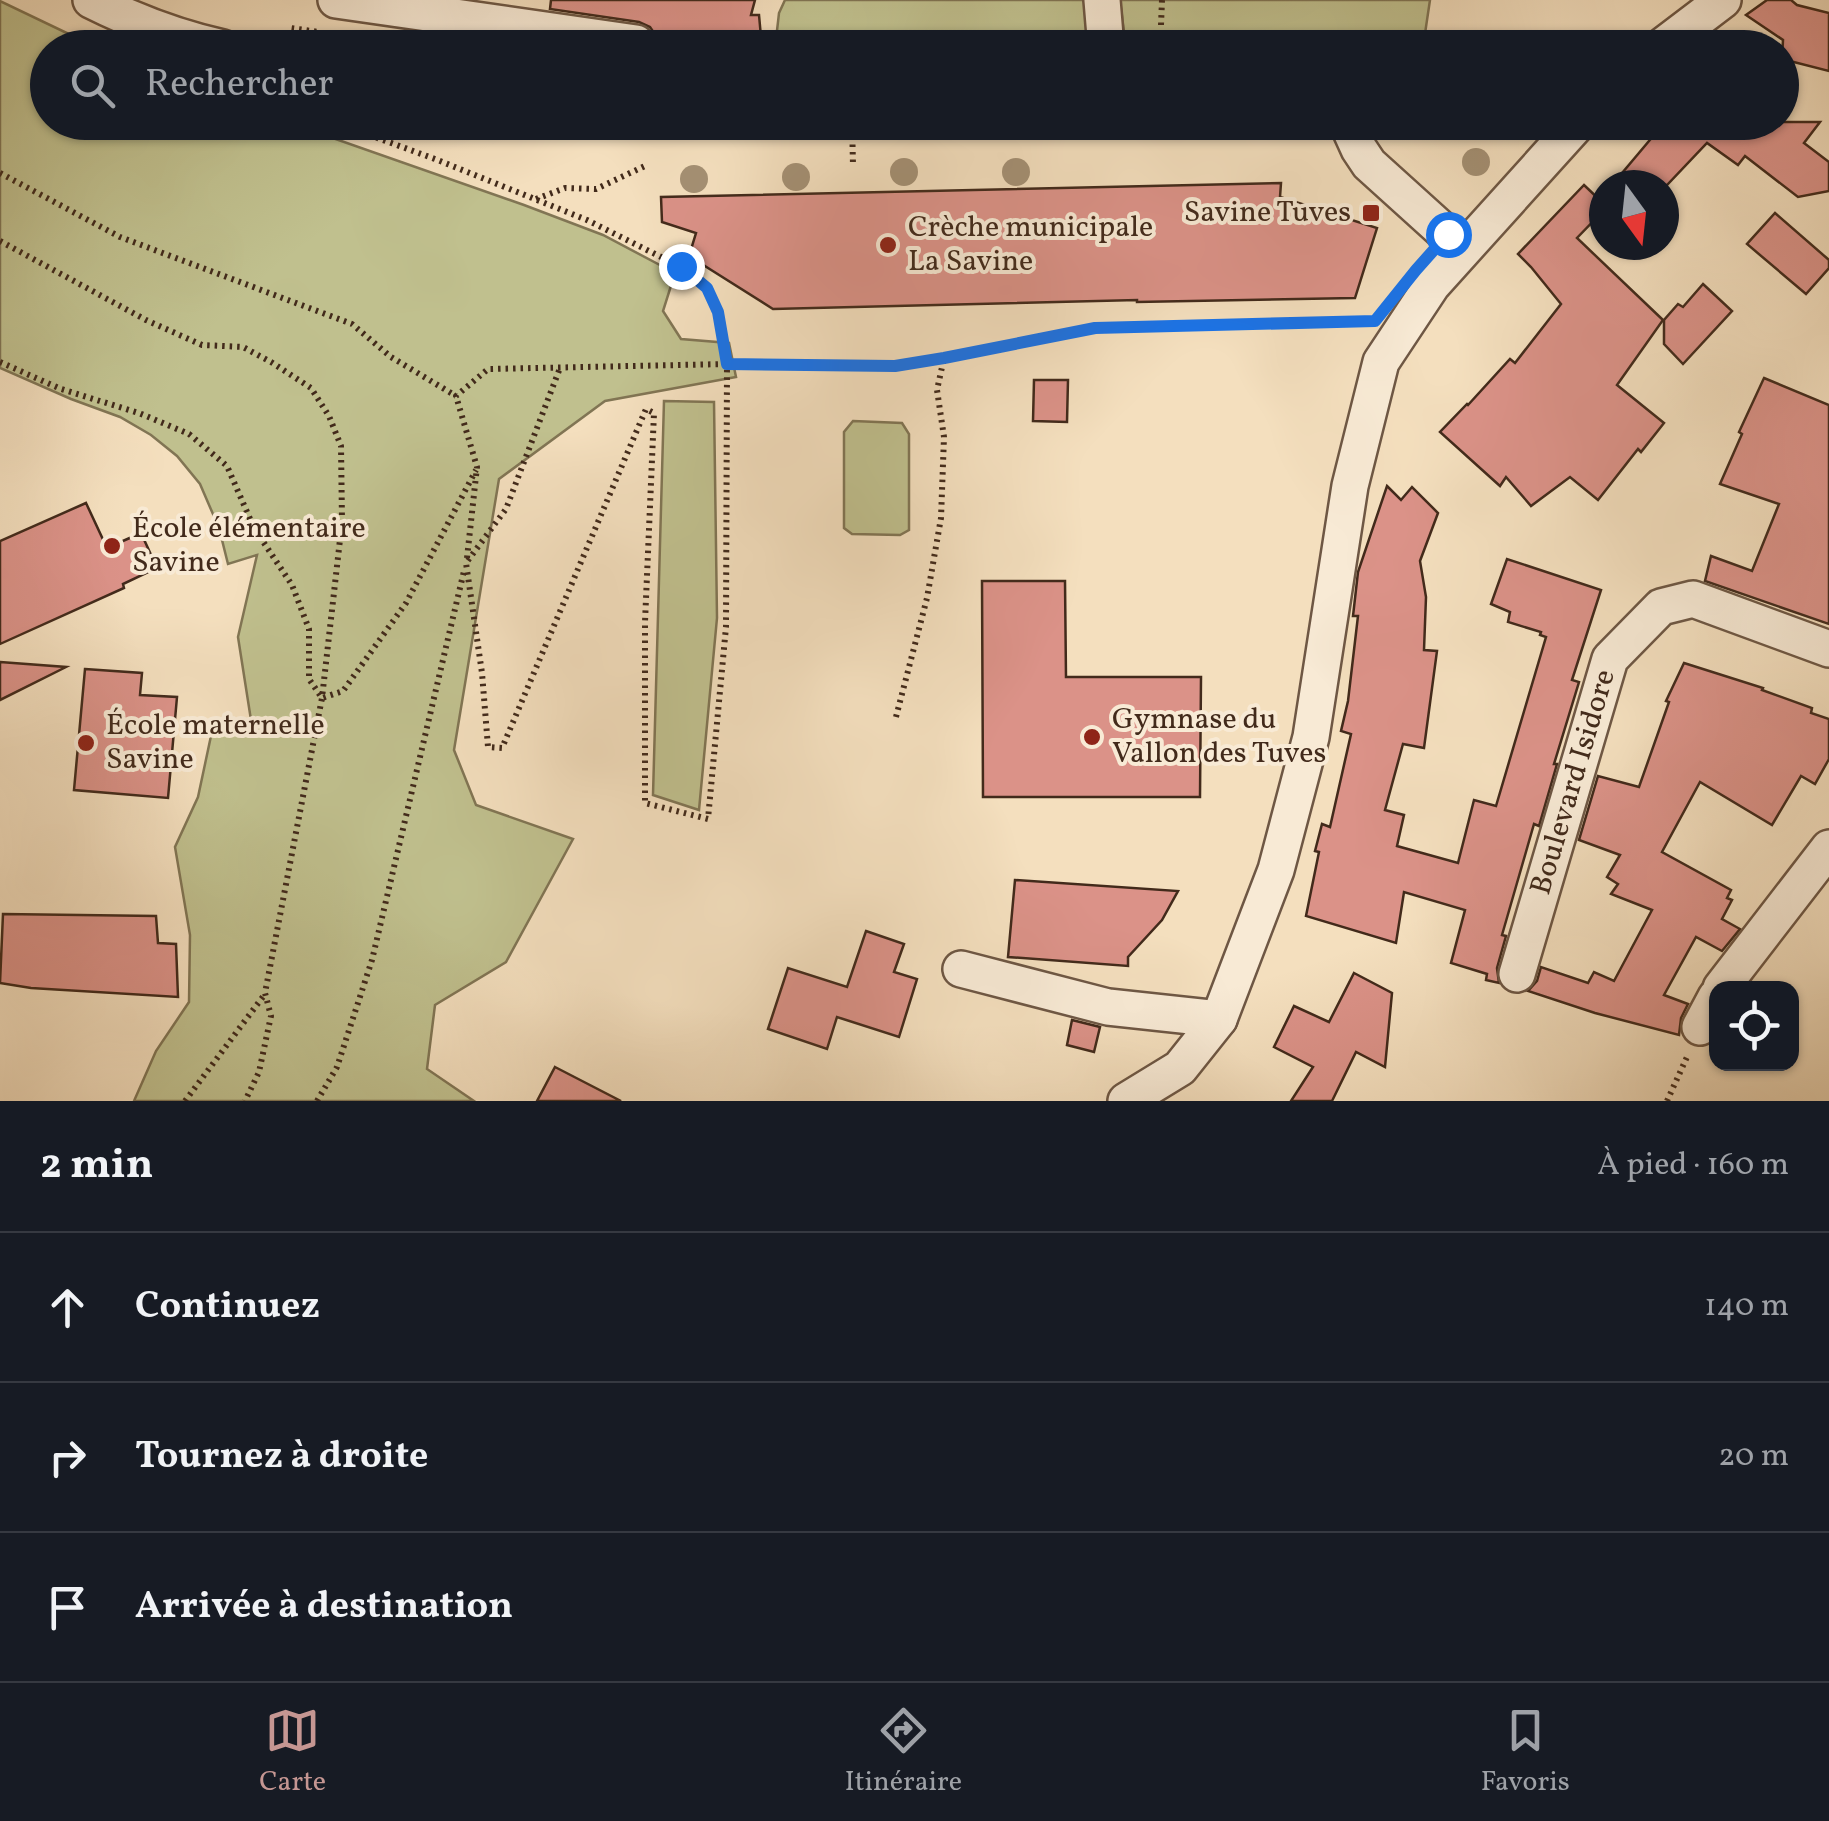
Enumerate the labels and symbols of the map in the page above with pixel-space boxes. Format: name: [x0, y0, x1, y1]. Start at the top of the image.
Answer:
north arrow: [1589, 170, 1679, 260]
place label: Savine Tuves: [1184, 192, 1351, 234]
marker: Savine Tuves: [1360, 202, 1382, 224]
place label: Crèche municipale La Savine: [908, 207, 1153, 283]
route start: [1426, 212, 1472, 258]
marker: Crèche municipale La Savine: [877, 234, 899, 256]
route end: [659, 244, 705, 290]
place label: École élémentaire Savine: [132, 508, 366, 584]
marker: École élémentaire Savine: [101, 535, 123, 557]
street label: Boulevard Isidore: [1521, 665, 1627, 900]
place label: Gymnase du Vallon des Tuves: [1112, 699, 1326, 775]
place label: École maternelle Savine: [106, 705, 325, 781]
marker: Gymnase du Vallon des Tuves: [1081, 726, 1103, 748]
marker: École maternelle Savine: [75, 732, 97, 754]

